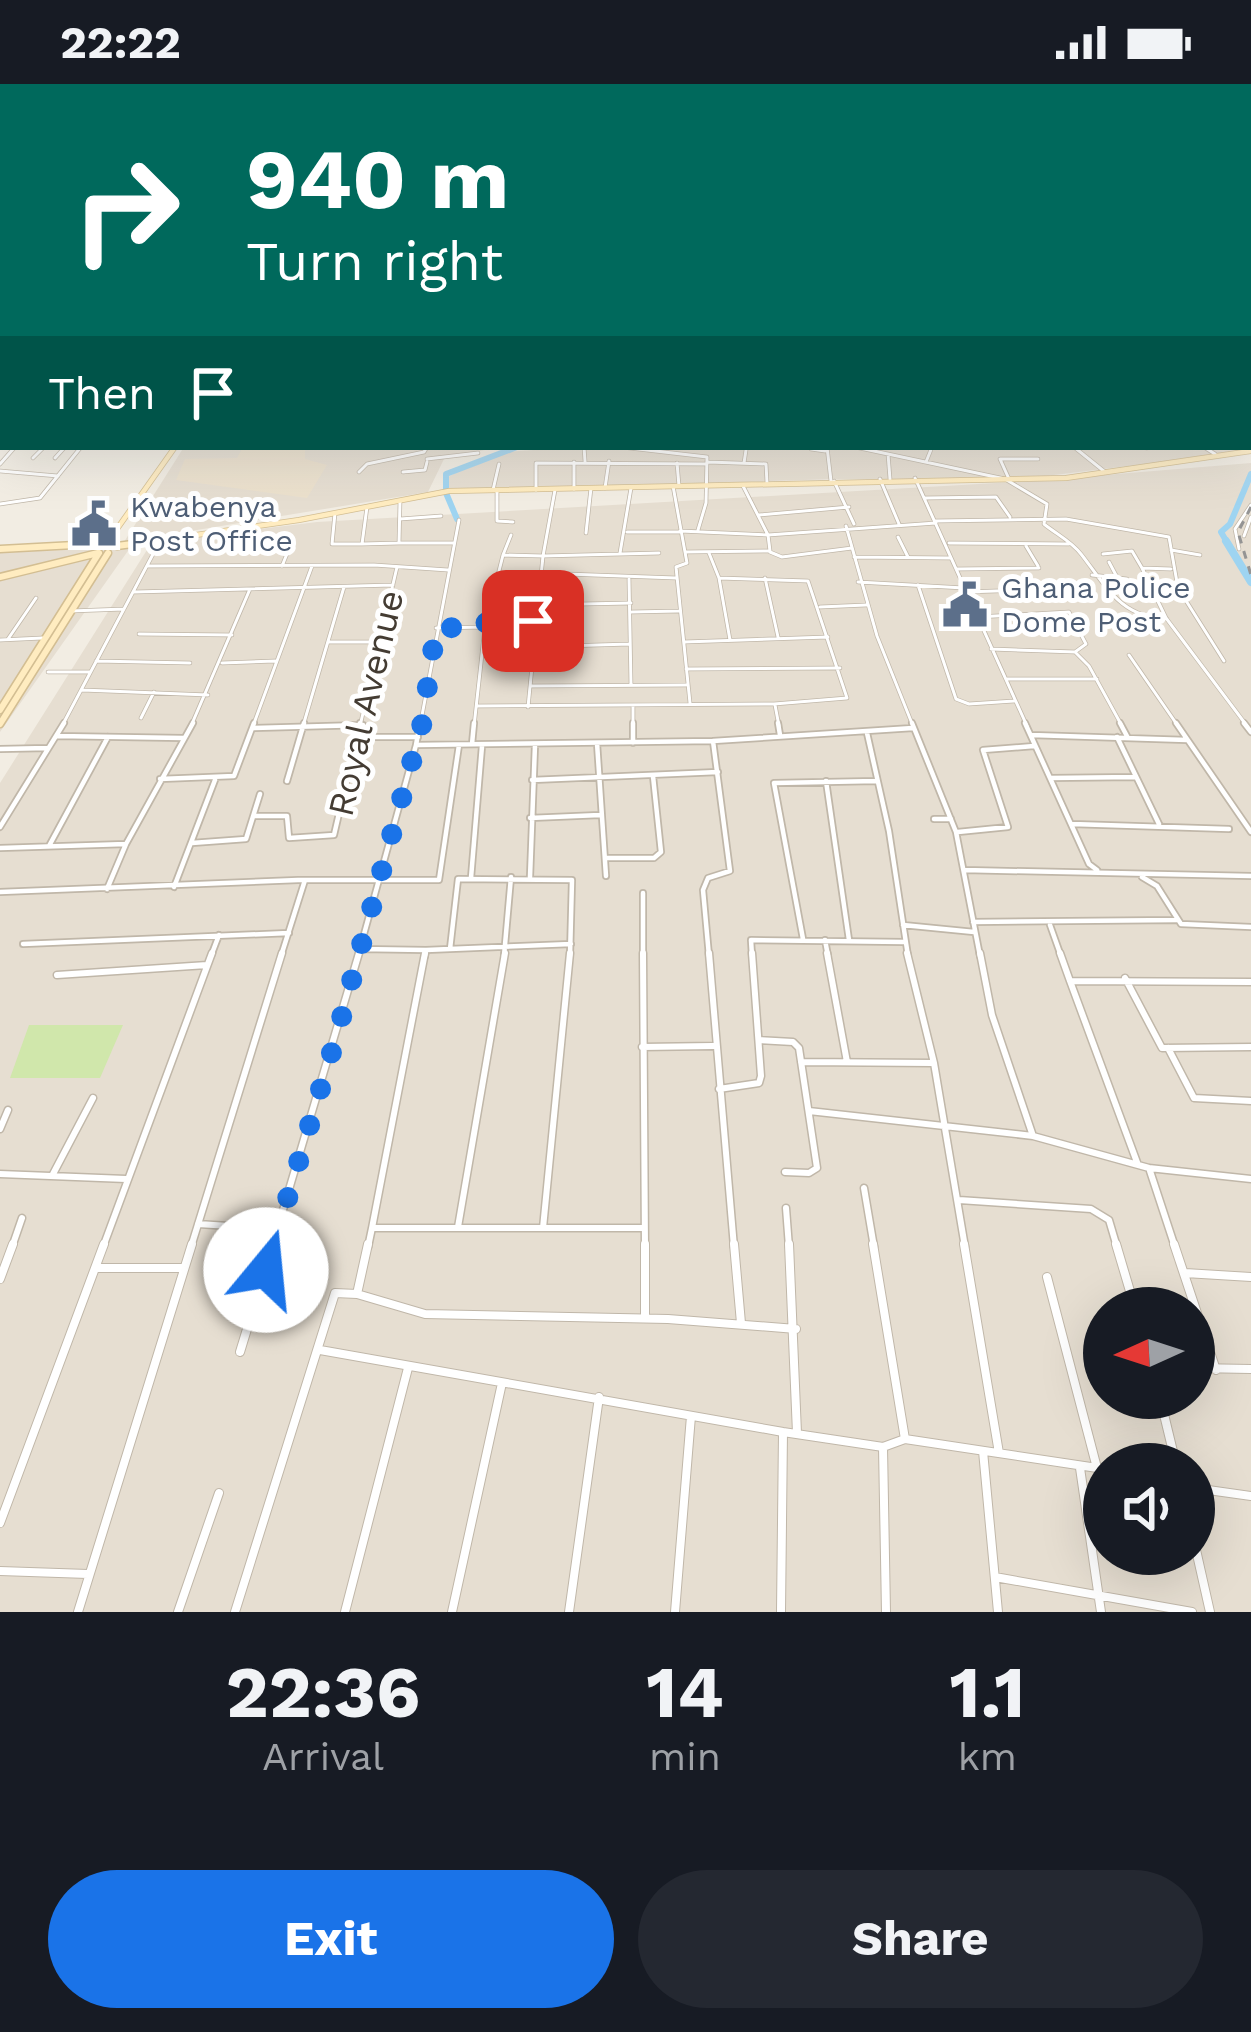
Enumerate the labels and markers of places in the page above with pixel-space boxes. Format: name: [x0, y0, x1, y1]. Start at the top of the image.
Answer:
place label: Kwabenya Post Office: [130, 489, 293, 558]
public building icon: Kwabenya Post Office: [69, 499, 119, 549]
pin: [482, 570, 584, 672]
place label: Ghana Police Dome Post: [1001, 570, 1191, 639]
public building icon: Ghana Police Dome Post: [940, 580, 990, 630]

